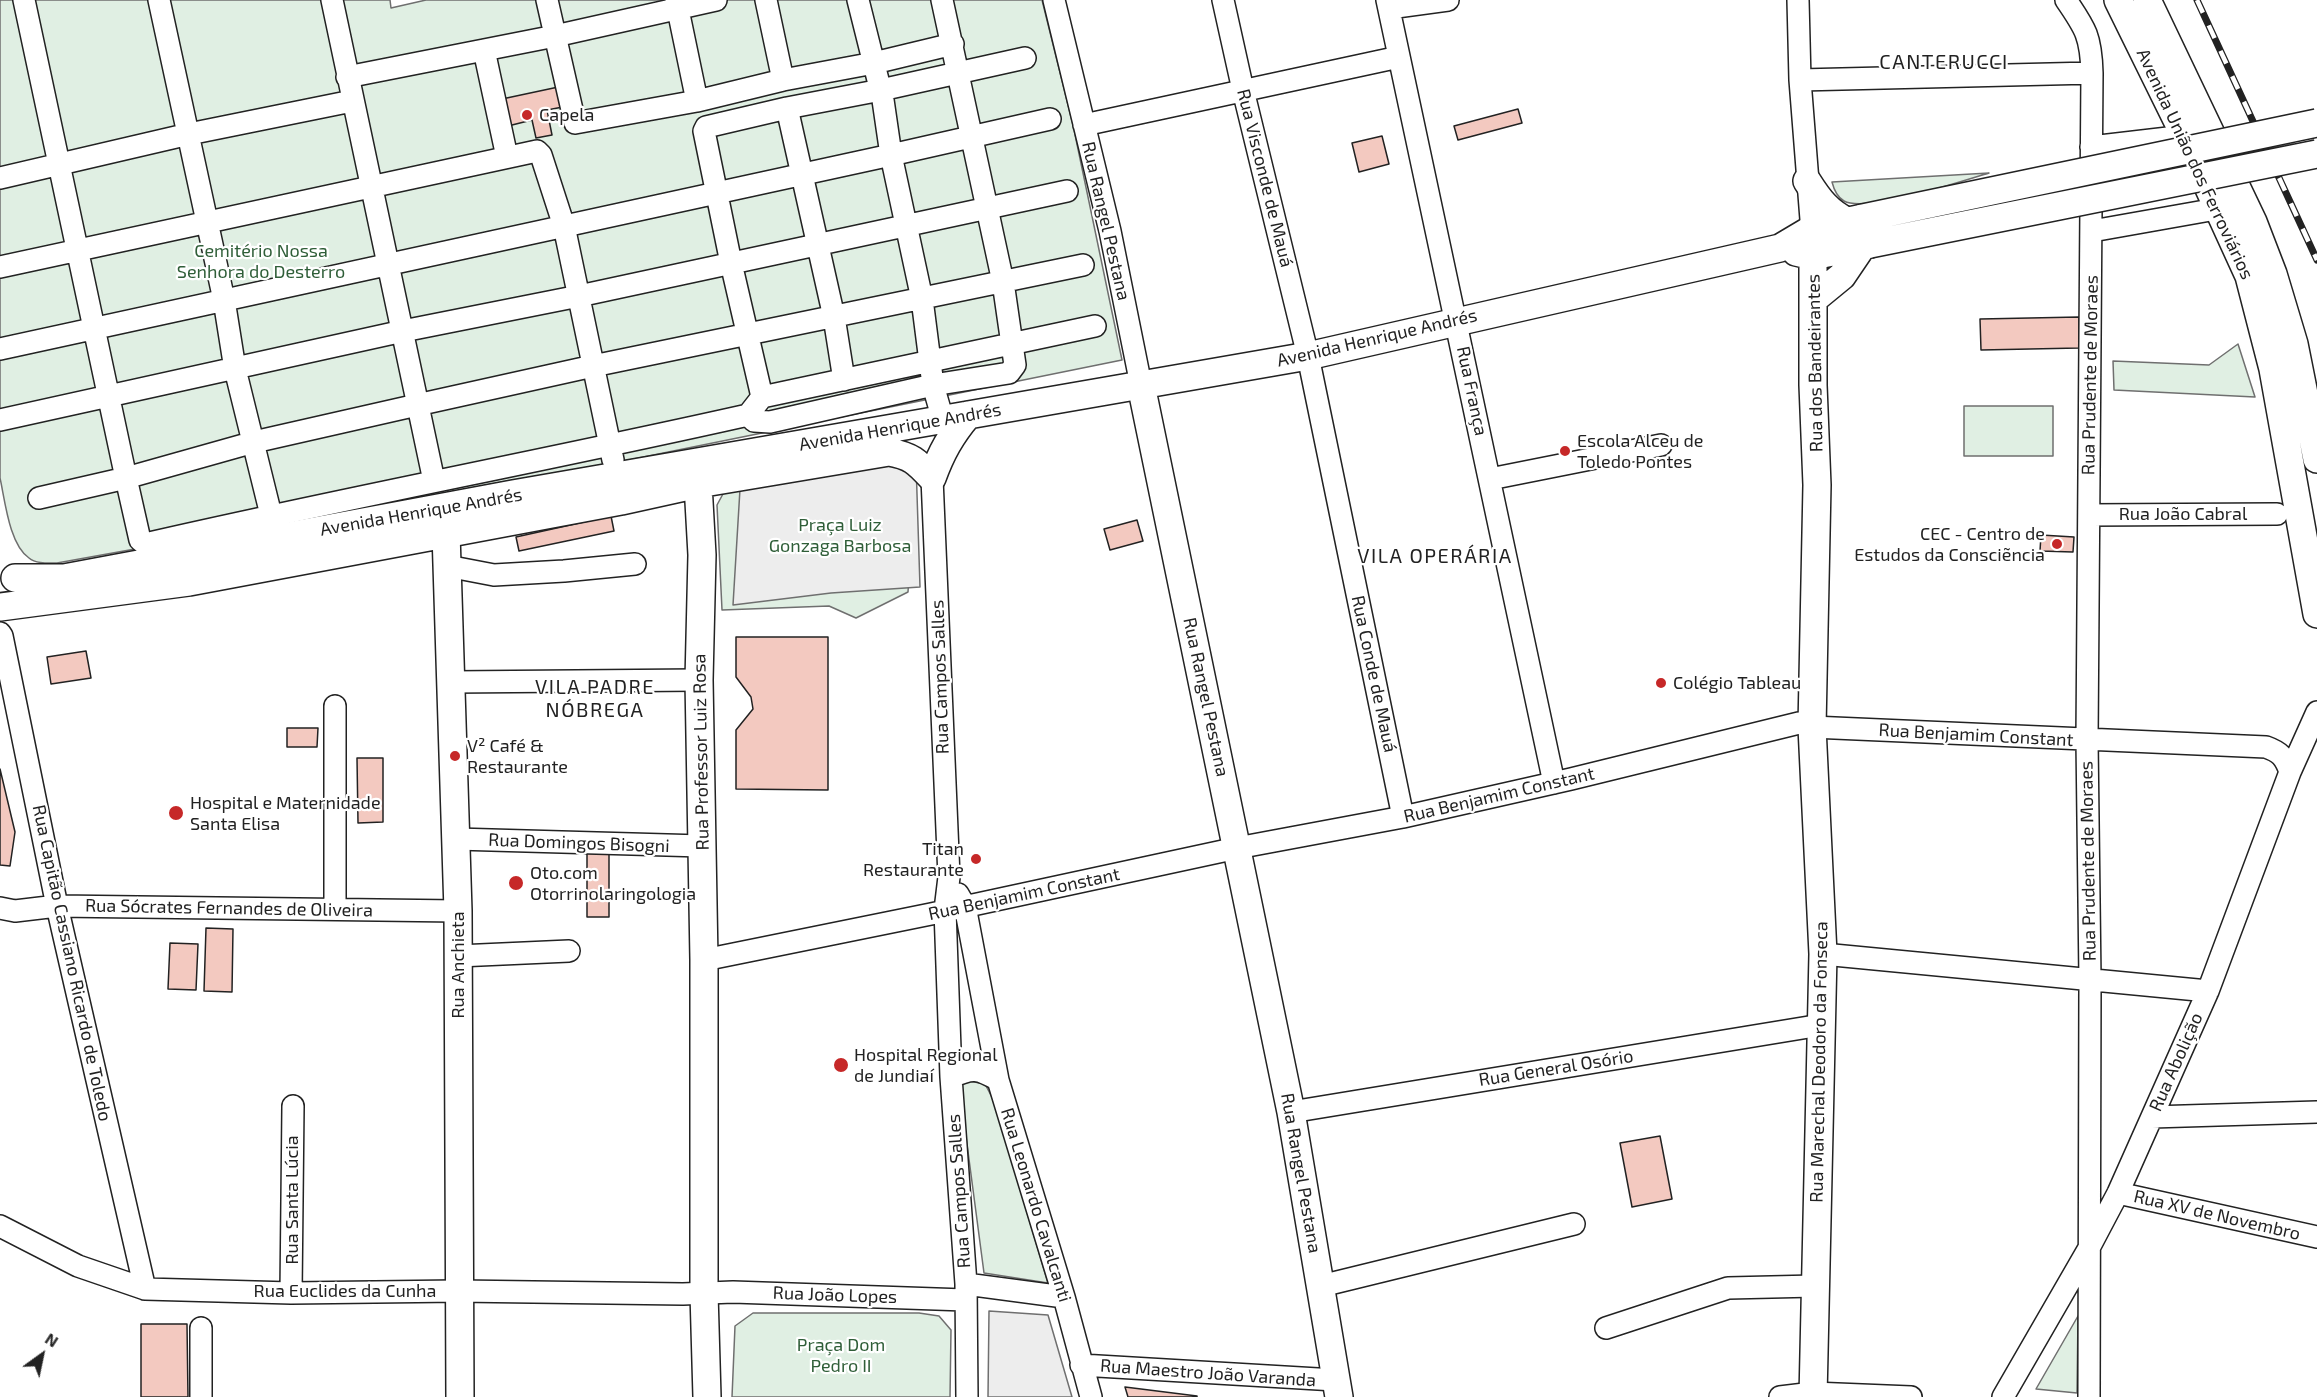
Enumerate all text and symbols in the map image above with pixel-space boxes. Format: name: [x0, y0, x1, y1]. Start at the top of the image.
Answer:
street label: Avenida União dos Ferroviários: [2132, 45, 2258, 283]
district label: CANTERUCCI: [1879, 50, 2009, 74]
street label: Rua Visconde de Mauá: [1232, 87, 1298, 269]
place label: Capela: [539, 104, 594, 126]
marker: Capela: [520, 108, 534, 122]
street label: Rua Rangel Pestana: [1077, 140, 1135, 302]
park label: Cemitério Nossa Senhora do Desterro: [177, 240, 345, 282]
street label: Rua dos Bandeirantes: [1803, 274, 1827, 452]
street label: Rua Prudente de Moraes: [2077, 275, 2103, 475]
street label: Avenida Henrique Andrés: [1275, 304, 1479, 372]
street label: Rua França: [1452, 344, 1492, 438]
street label: Avenida Henrique Andrés: [797, 399, 1003, 455]
place label: Escola Alceu de Toledo Pontes: [1577, 430, 1703, 472]
marker: Escola Alceu de Toledo Pontes: [1558, 444, 1572, 458]
street label: Avenida Henrique Andrés: [318, 484, 524, 540]
street label: Rua João Cabral: [2119, 503, 2247, 525]
park label: Praça Luiz Gonzaga Barbosa: [769, 514, 911, 556]
place label: CEC - Centro de Estudos da Consciẽncia: [1854, 523, 2045, 566]
marker: CEC - Centro de Estudos da Consciẽncia: [2050, 537, 2064, 551]
district label: VILA OPERÁRIA: [1357, 544, 1513, 568]
street label: Rua Conde de Mauá: [1347, 593, 1401, 755]
street label: Rua Campos Salles: [927, 599, 953, 755]
street label: Rua Rangel Pestana: [1179, 615, 1233, 779]
street label: Rua Professor Luiz Rosa: [688, 654, 714, 850]
place label: Colégio Tableau: [1673, 672, 1801, 694]
district label: VILA PADRE NÓBREGA: [535, 675, 655, 722]
marker: Colégio Tableau: [1654, 676, 1668, 690]
street label: Rua Benjamim Constant: [1878, 719, 2074, 751]
place label: V² Café & Restaurante: [467, 735, 568, 777]
marker: V² Café & Restaurante: [448, 749, 462, 763]
street label: Rua Prudente de Moraes: [2075, 761, 2101, 961]
street label: Rua Benjamim Constant: [1402, 763, 1596, 827]
place label: Hospital e Maternidade Santa Elisa: [190, 792, 381, 834]
street label: Rua Capitão Cassiano Ricardo de Toledo: [28, 803, 116, 1123]
marker: Hospital e Maternidade Santa Elisa: [167, 804, 185, 822]
street label: Rua Domingos Bisogni: [488, 829, 670, 857]
place label: Titan Restaurante: [863, 838, 964, 880]
marker: Titan Restaurante: [969, 852, 983, 866]
place label: Oto.com Otorrinolaringologia: [530, 862, 696, 904]
street label: Rua Benjamim Constant: [926, 863, 1122, 925]
marker: Oto.com Otorrinolaringologia: [507, 874, 525, 892]
street label: Rua Sócrates Fernandes de Oliveira: [85, 895, 373, 921]
street label: Rua Anchieta: [447, 911, 469, 1019]
street label: Rua Marechal Deodoro da Fonseca: [1806, 921, 1832, 1203]
street label: Rua Abolição: [2145, 1009, 2207, 1115]
place label: Hospital Regional de Jundiaí: [854, 1044, 998, 1086]
street label: Rua General Osório: [1477, 1045, 1635, 1091]
marker: Hospital Regional de Jundiaí: [832, 1056, 850, 1074]
street label: Rua Rangel Pestana: [1276, 1091, 1326, 1255]
street label: Rua Leonardo Cavalcanti: [996, 1105, 1076, 1305]
street label: Rua Campos Salles: [943, 1113, 975, 1269]
street label: Rua Santa Lúcia: [281, 1135, 303, 1265]
street label: Rua XV de Novembro: [2132, 1185, 2302, 1245]
street label: Rua Euclides da Cunha: [254, 1280, 436, 1302]
street label: Rua João Lopes: [772, 1282, 898, 1308]
north arrow: [12, 1325, 72, 1385]
text: N: [42, 1328, 62, 1351]
park label: Praça Dom Pedro II: [797, 1334, 885, 1376]
street label: Rua Maestro João Varanda: [1099, 1355, 1317, 1391]

